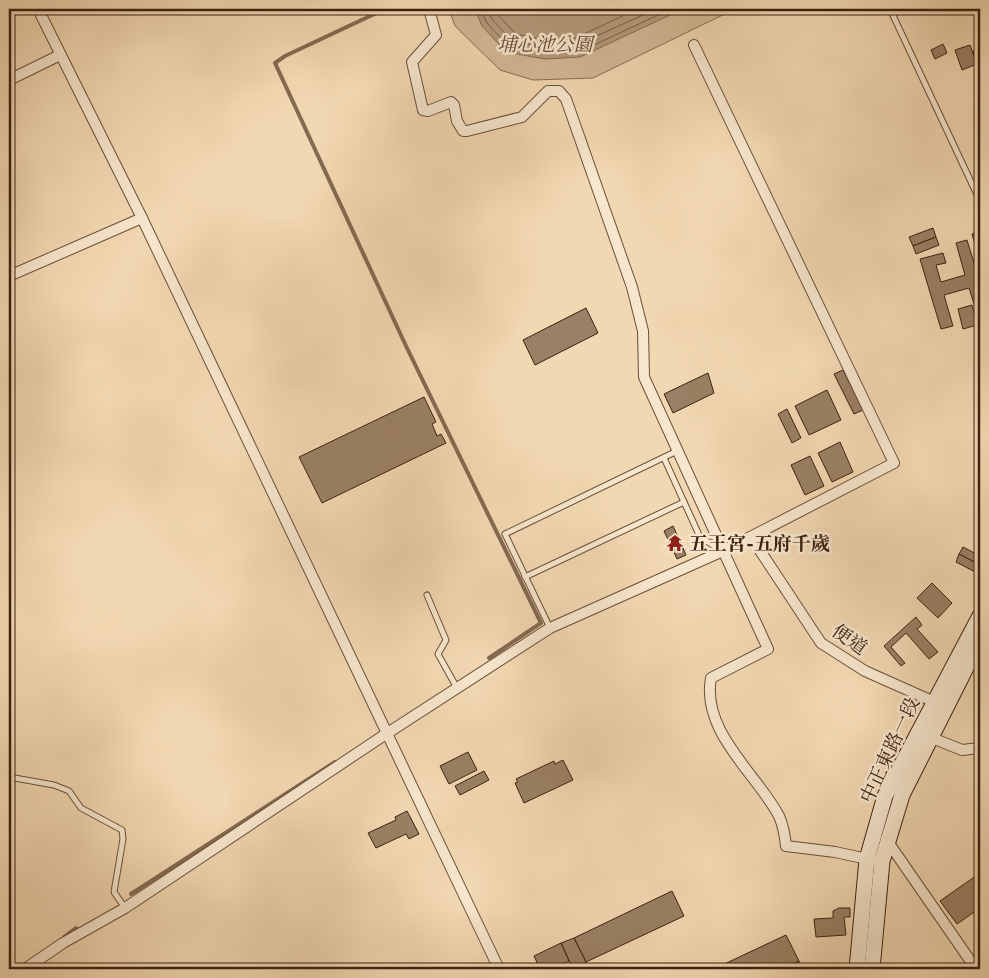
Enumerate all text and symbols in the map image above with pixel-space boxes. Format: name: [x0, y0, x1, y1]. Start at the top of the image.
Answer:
park label: 埔心池公園: [497, 33, 595, 57]
place label: 五王宮-五府千歲: [689, 532, 830, 556]
temple icon: 五王宮-五府千歲: [665, 533, 685, 553]
street label: 便道: [827, 619, 872, 661]
street label: 中正東路一段: [855, 694, 925, 807]

